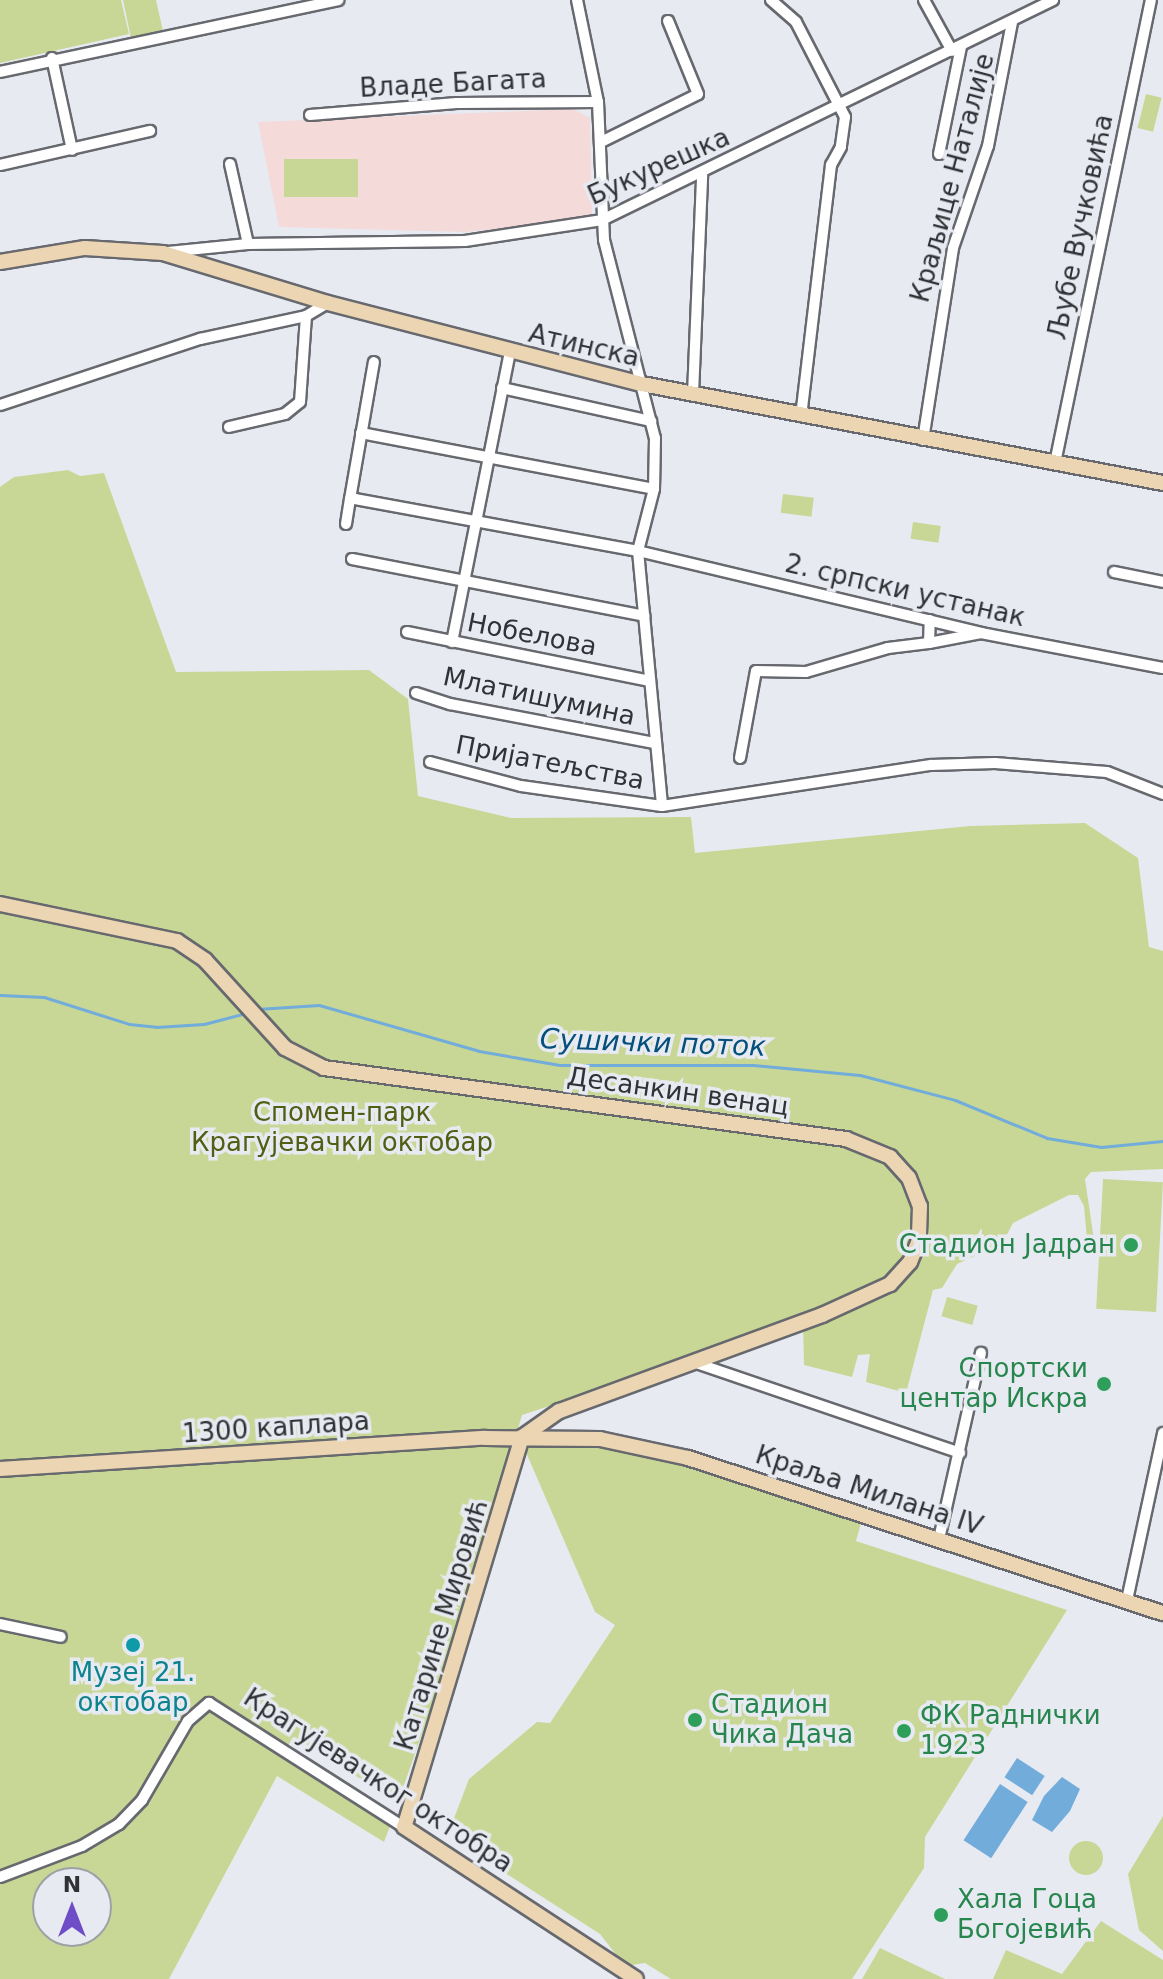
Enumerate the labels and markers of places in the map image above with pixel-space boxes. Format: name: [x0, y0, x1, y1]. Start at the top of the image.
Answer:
place label: Стадион Јадран: [899, 1229, 1115, 1261]
marker: Стадион Јадран: [1122, 1236, 1140, 1254]
place label: Спортски центар Искра: [900, 1353, 1088, 1414]
marker: Спортски центар Искра: [1095, 1375, 1113, 1393]
marker: Музеј 21. октобар: [124, 1636, 142, 1654]
place label: Музеј 21. октобар: [71, 1657, 195, 1718]
place label: Стадион Чика Дача: [711, 1689, 853, 1750]
place label: ФК Раднички 1923: [920, 1700, 1101, 1762]
marker: Стадион Чика Дача: [686, 1711, 704, 1729]
marker: ФК Раднички 1923: [895, 1722, 913, 1740]
place label: Хала Гоца Богојевић: [957, 1884, 1097, 1946]
marker: Хала Гоца Богојевић: [932, 1906, 950, 1924]

